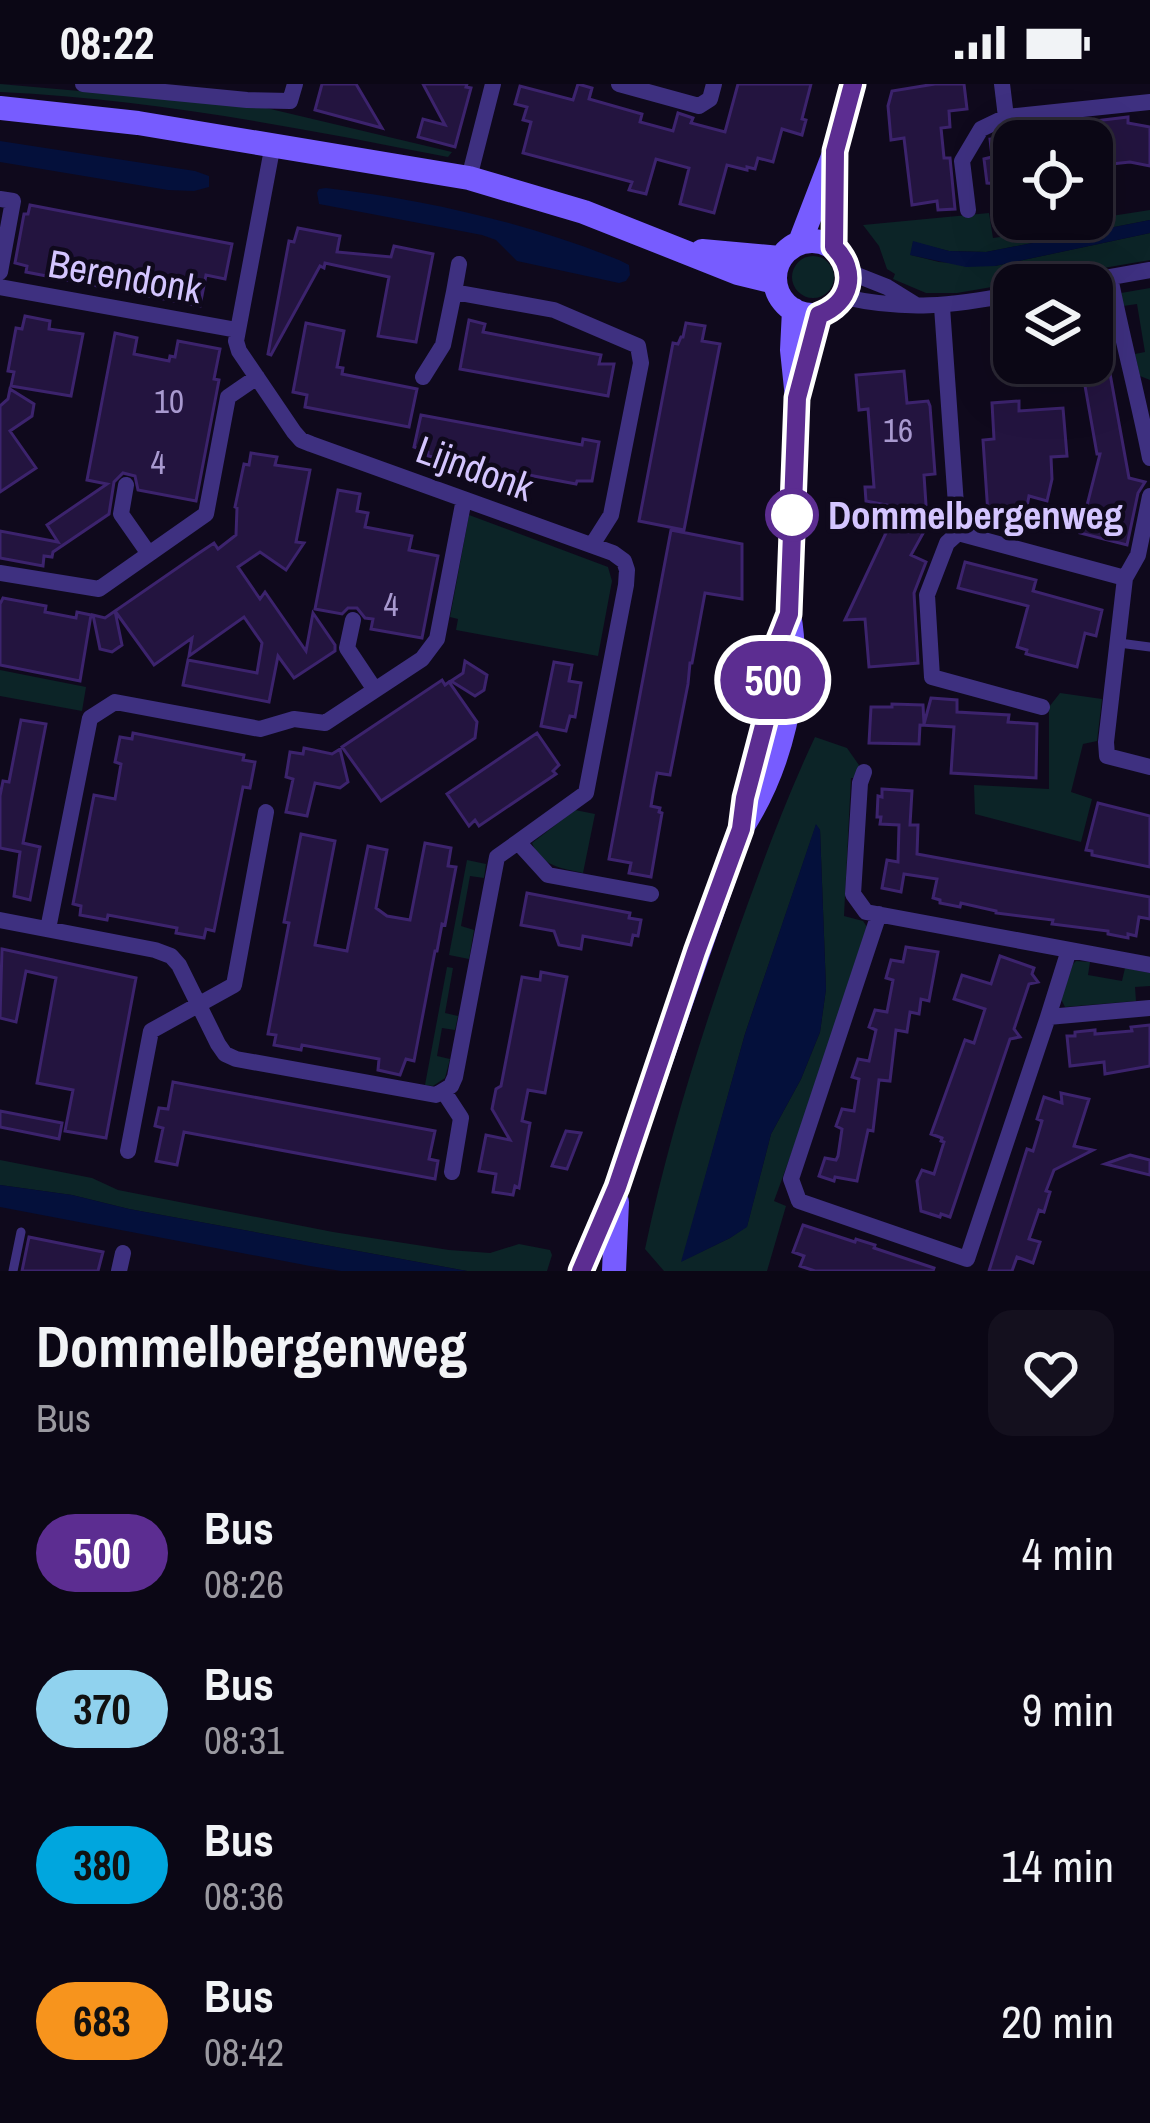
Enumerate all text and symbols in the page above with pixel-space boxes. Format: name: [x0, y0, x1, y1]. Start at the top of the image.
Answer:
text: 08:22: [60, 12, 154, 73]
map controls: [993, 120, 1113, 384]
button: locate: [993, 120, 1113, 240]
street label: Berendonk: [44, 237, 207, 315]
button: layers: [993, 264, 1113, 384]
house number: 10: [154, 379, 184, 423]
house number: 16: [883, 408, 913, 452]
street label: Lijndonk: [409, 423, 542, 513]
house number: 4: [150, 440, 166, 484]
place label: Dommelbergenweg: [828, 489, 1123, 541]
marker: Dommelbergenweg: [767, 490, 817, 540]
house number: 4: [383, 582, 399, 626]
line badge: 500: [704, 641, 842, 719]
text: 500: [744, 652, 802, 708]
text: Dommelbergenweg: [36, 1308, 467, 1385]
button: heart: [988, 1310, 1114, 1436]
text: Bus: [36, 1392, 91, 1444]
text: Bus: [204, 1497, 274, 1558]
text: 4 min: [1022, 1523, 1114, 1584]
text: 500: [73, 1525, 131, 1581]
text: 08:26: [204, 1558, 284, 1610]
text: Bus: [204, 1653, 274, 1714]
text: 9 min: [1022, 1679, 1114, 1740]
text: 370: [73, 1681, 131, 1737]
text: 08:31: [204, 1714, 284, 1766]
text: Bus: [204, 1809, 274, 1870]
text: 14 min: [1001, 1835, 1114, 1896]
text: 380: [73, 1837, 131, 1893]
text: 08:36: [204, 1870, 284, 1922]
text: Bus: [204, 1965, 274, 2026]
text: 20 min: [1001, 1991, 1114, 2052]
text: 683: [73, 1993, 131, 2049]
text: 08:42: [204, 2026, 284, 2078]

